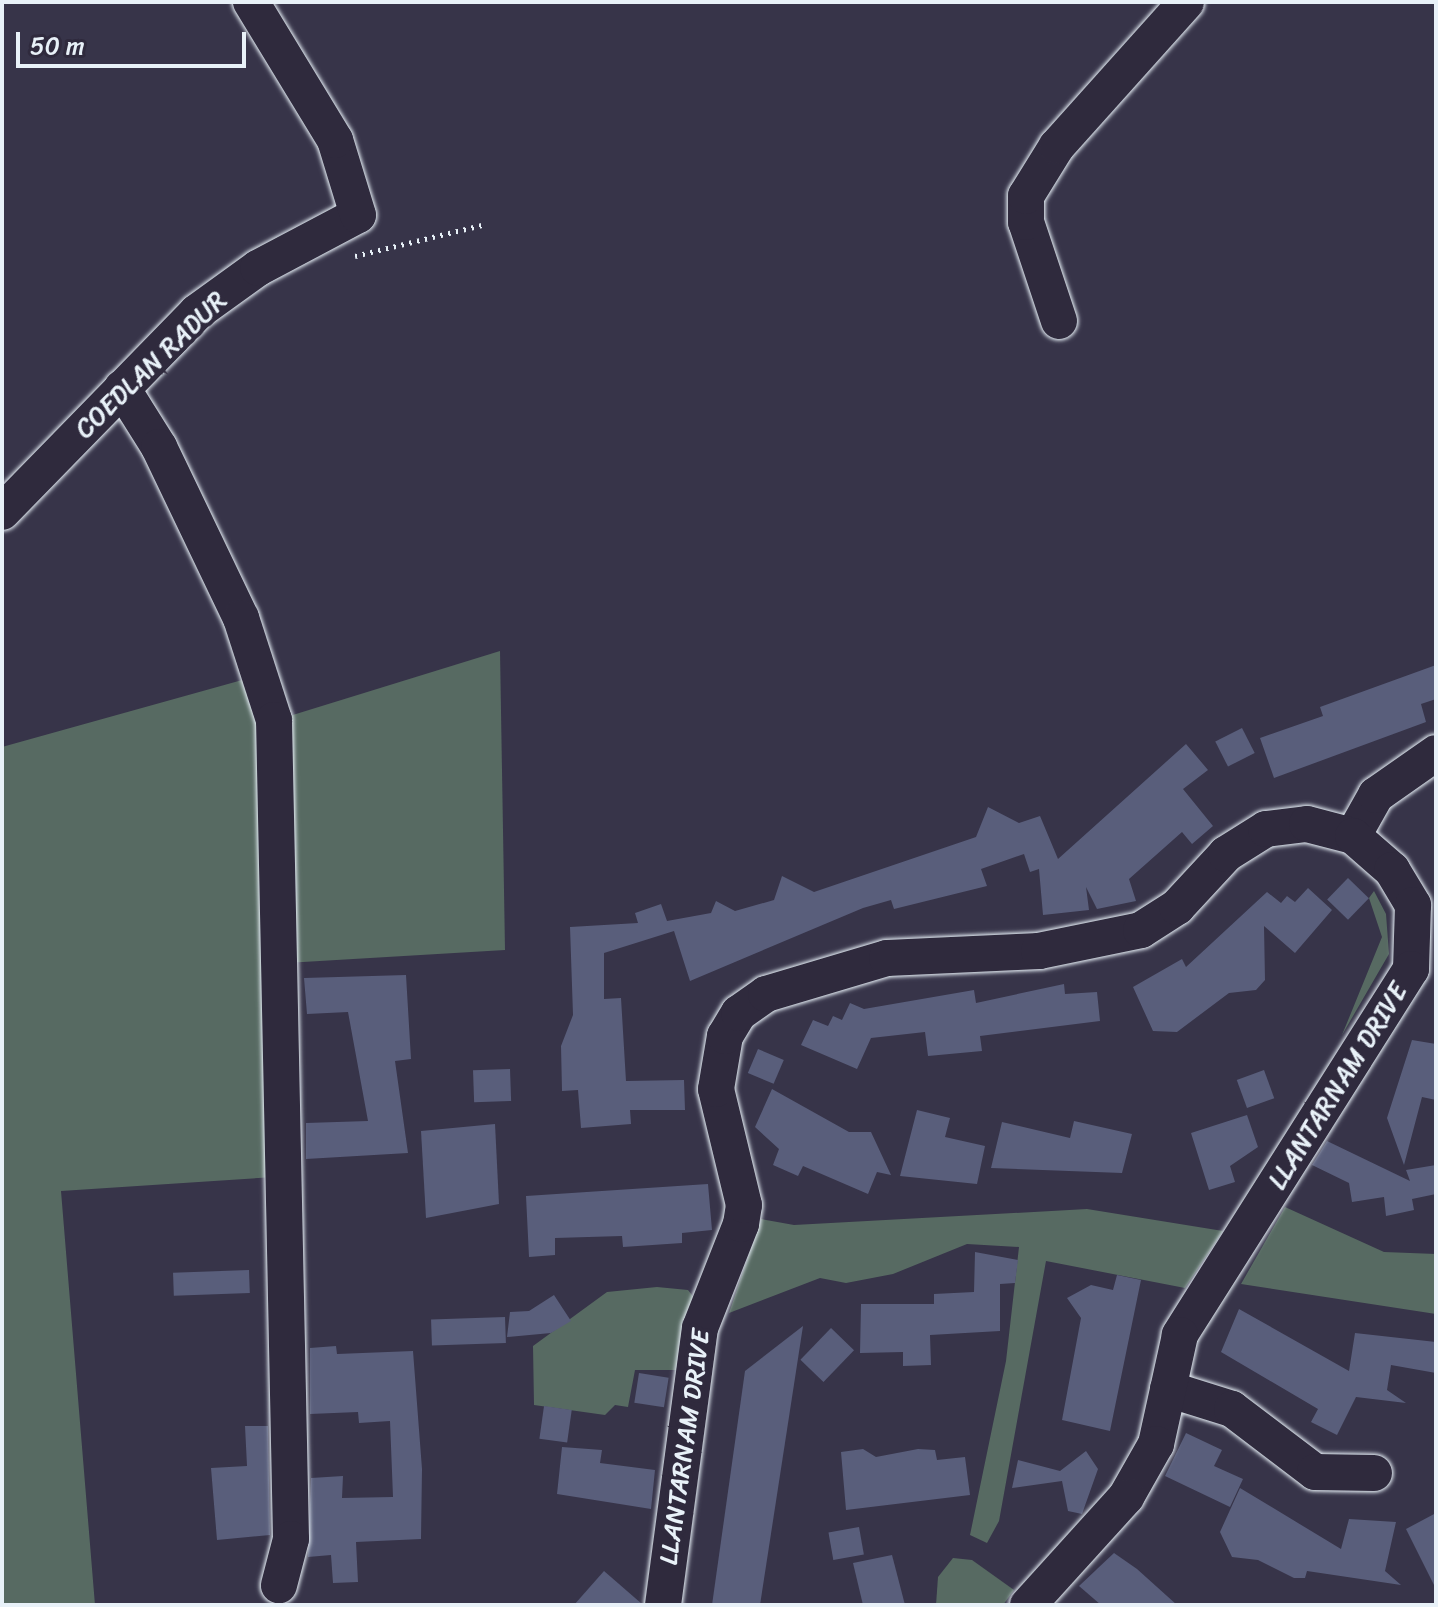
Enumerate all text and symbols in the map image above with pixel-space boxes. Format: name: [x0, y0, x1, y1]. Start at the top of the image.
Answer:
scale bar: [20, 16, 250, 66]
text: 50 m: [30, 25, 85, 67]
street label: COEDLAN RADUR: [69, 285, 233, 445]
street label: LLANTARNAM DRIVE: [1262, 977, 1414, 1195]
street label: LLANTARNAM DRIVE: [653, 1327, 717, 1567]

